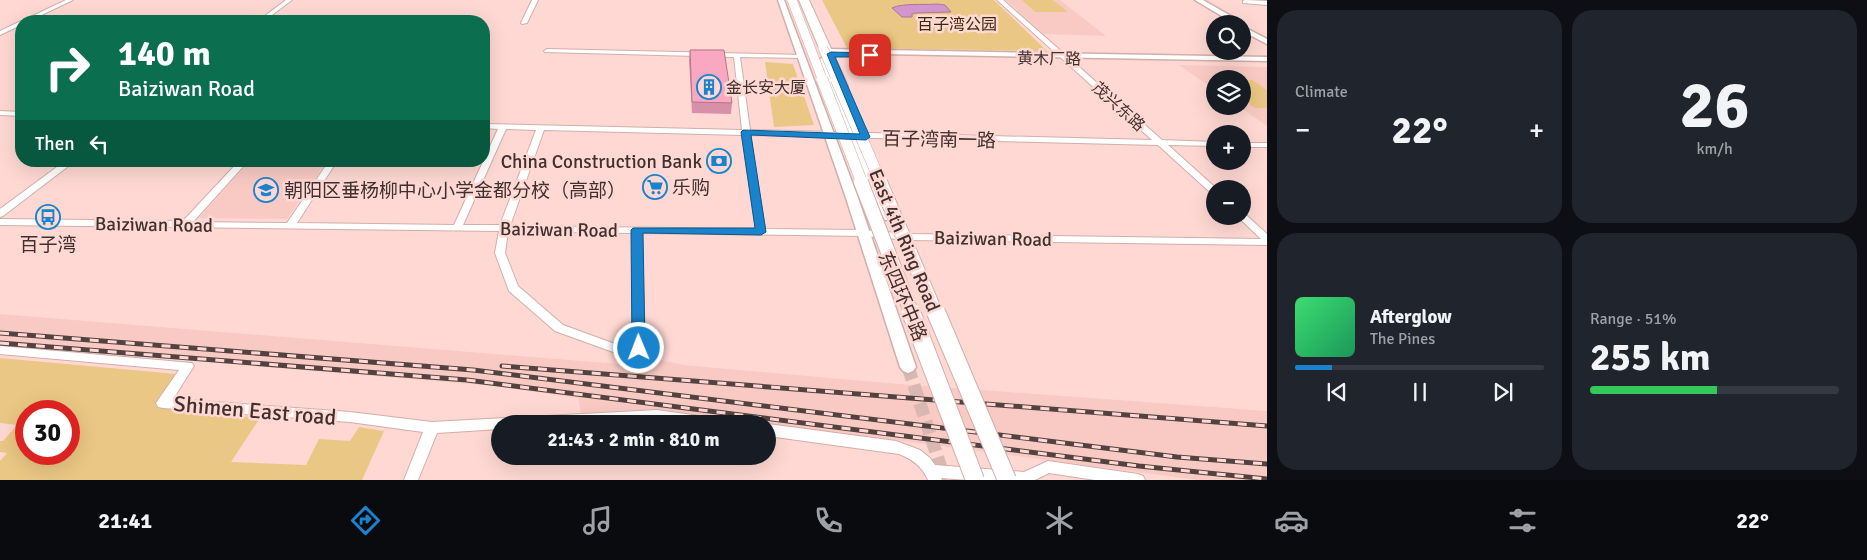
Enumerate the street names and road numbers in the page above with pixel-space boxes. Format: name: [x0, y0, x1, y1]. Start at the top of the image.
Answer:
street label: 黄木厂路: [1017, 48, 1081, 70]
street label: 茂兴东路: [1088, 78, 1149, 136]
street label: 百子湾南一路: [882, 127, 996, 153]
street label: East 4th Ring Road: [863, 165, 945, 315]
street label: Baiziwan Road: [95, 212, 213, 238]
street label: Baiziwan Road: [500, 217, 618, 243]
street label: Baiziwan Road: [934, 226, 1052, 252]
street label: 东四环中路: [872, 248, 932, 345]
street label: Shimen East road: [173, 390, 337, 431]

